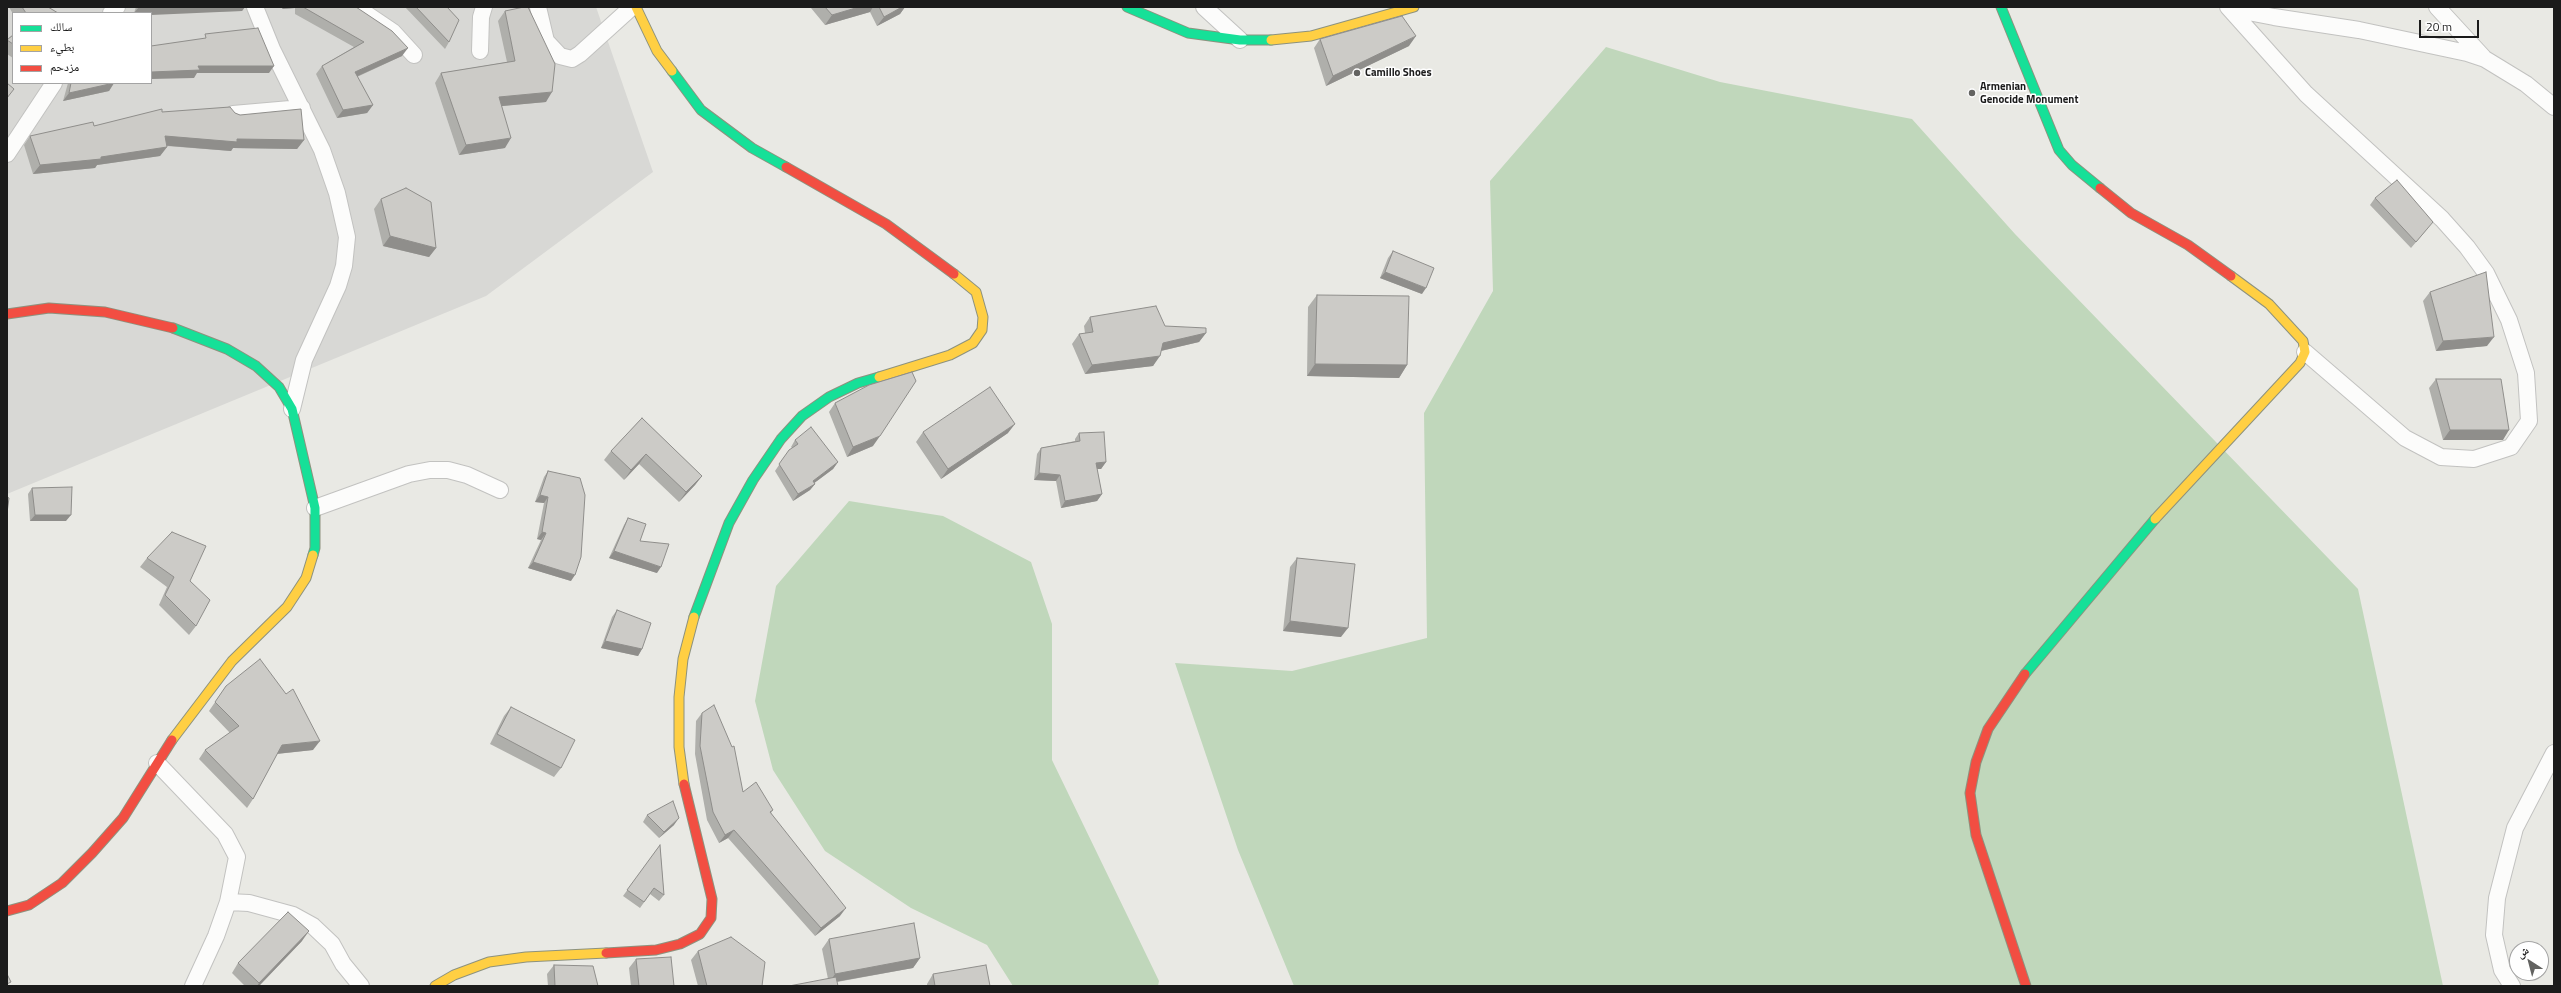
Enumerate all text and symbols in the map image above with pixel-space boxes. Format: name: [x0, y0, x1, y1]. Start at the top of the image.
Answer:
legend: [12, 12, 152, 84]
scale bar: [2421, 12, 2481, 38]
text: سالك: [50, 17, 72, 36]
text: 20 m: [2426, 17, 2452, 36]
text: بطيء: [50, 37, 74, 56]
text: مزدحم: [50, 57, 79, 76]
place label: Camillo Shoes: [1365, 66, 1432, 80]
marker: Camillo Shoes: [1352, 68, 1362, 78]
place label: Armenian Genocide Monument: [1980, 80, 2078, 106]
marker: Armenian Genocide Monument: [1967, 88, 1977, 98]
north arrow: [2509, 941, 2549, 981]
text: ش: [2513, 942, 2532, 962]

